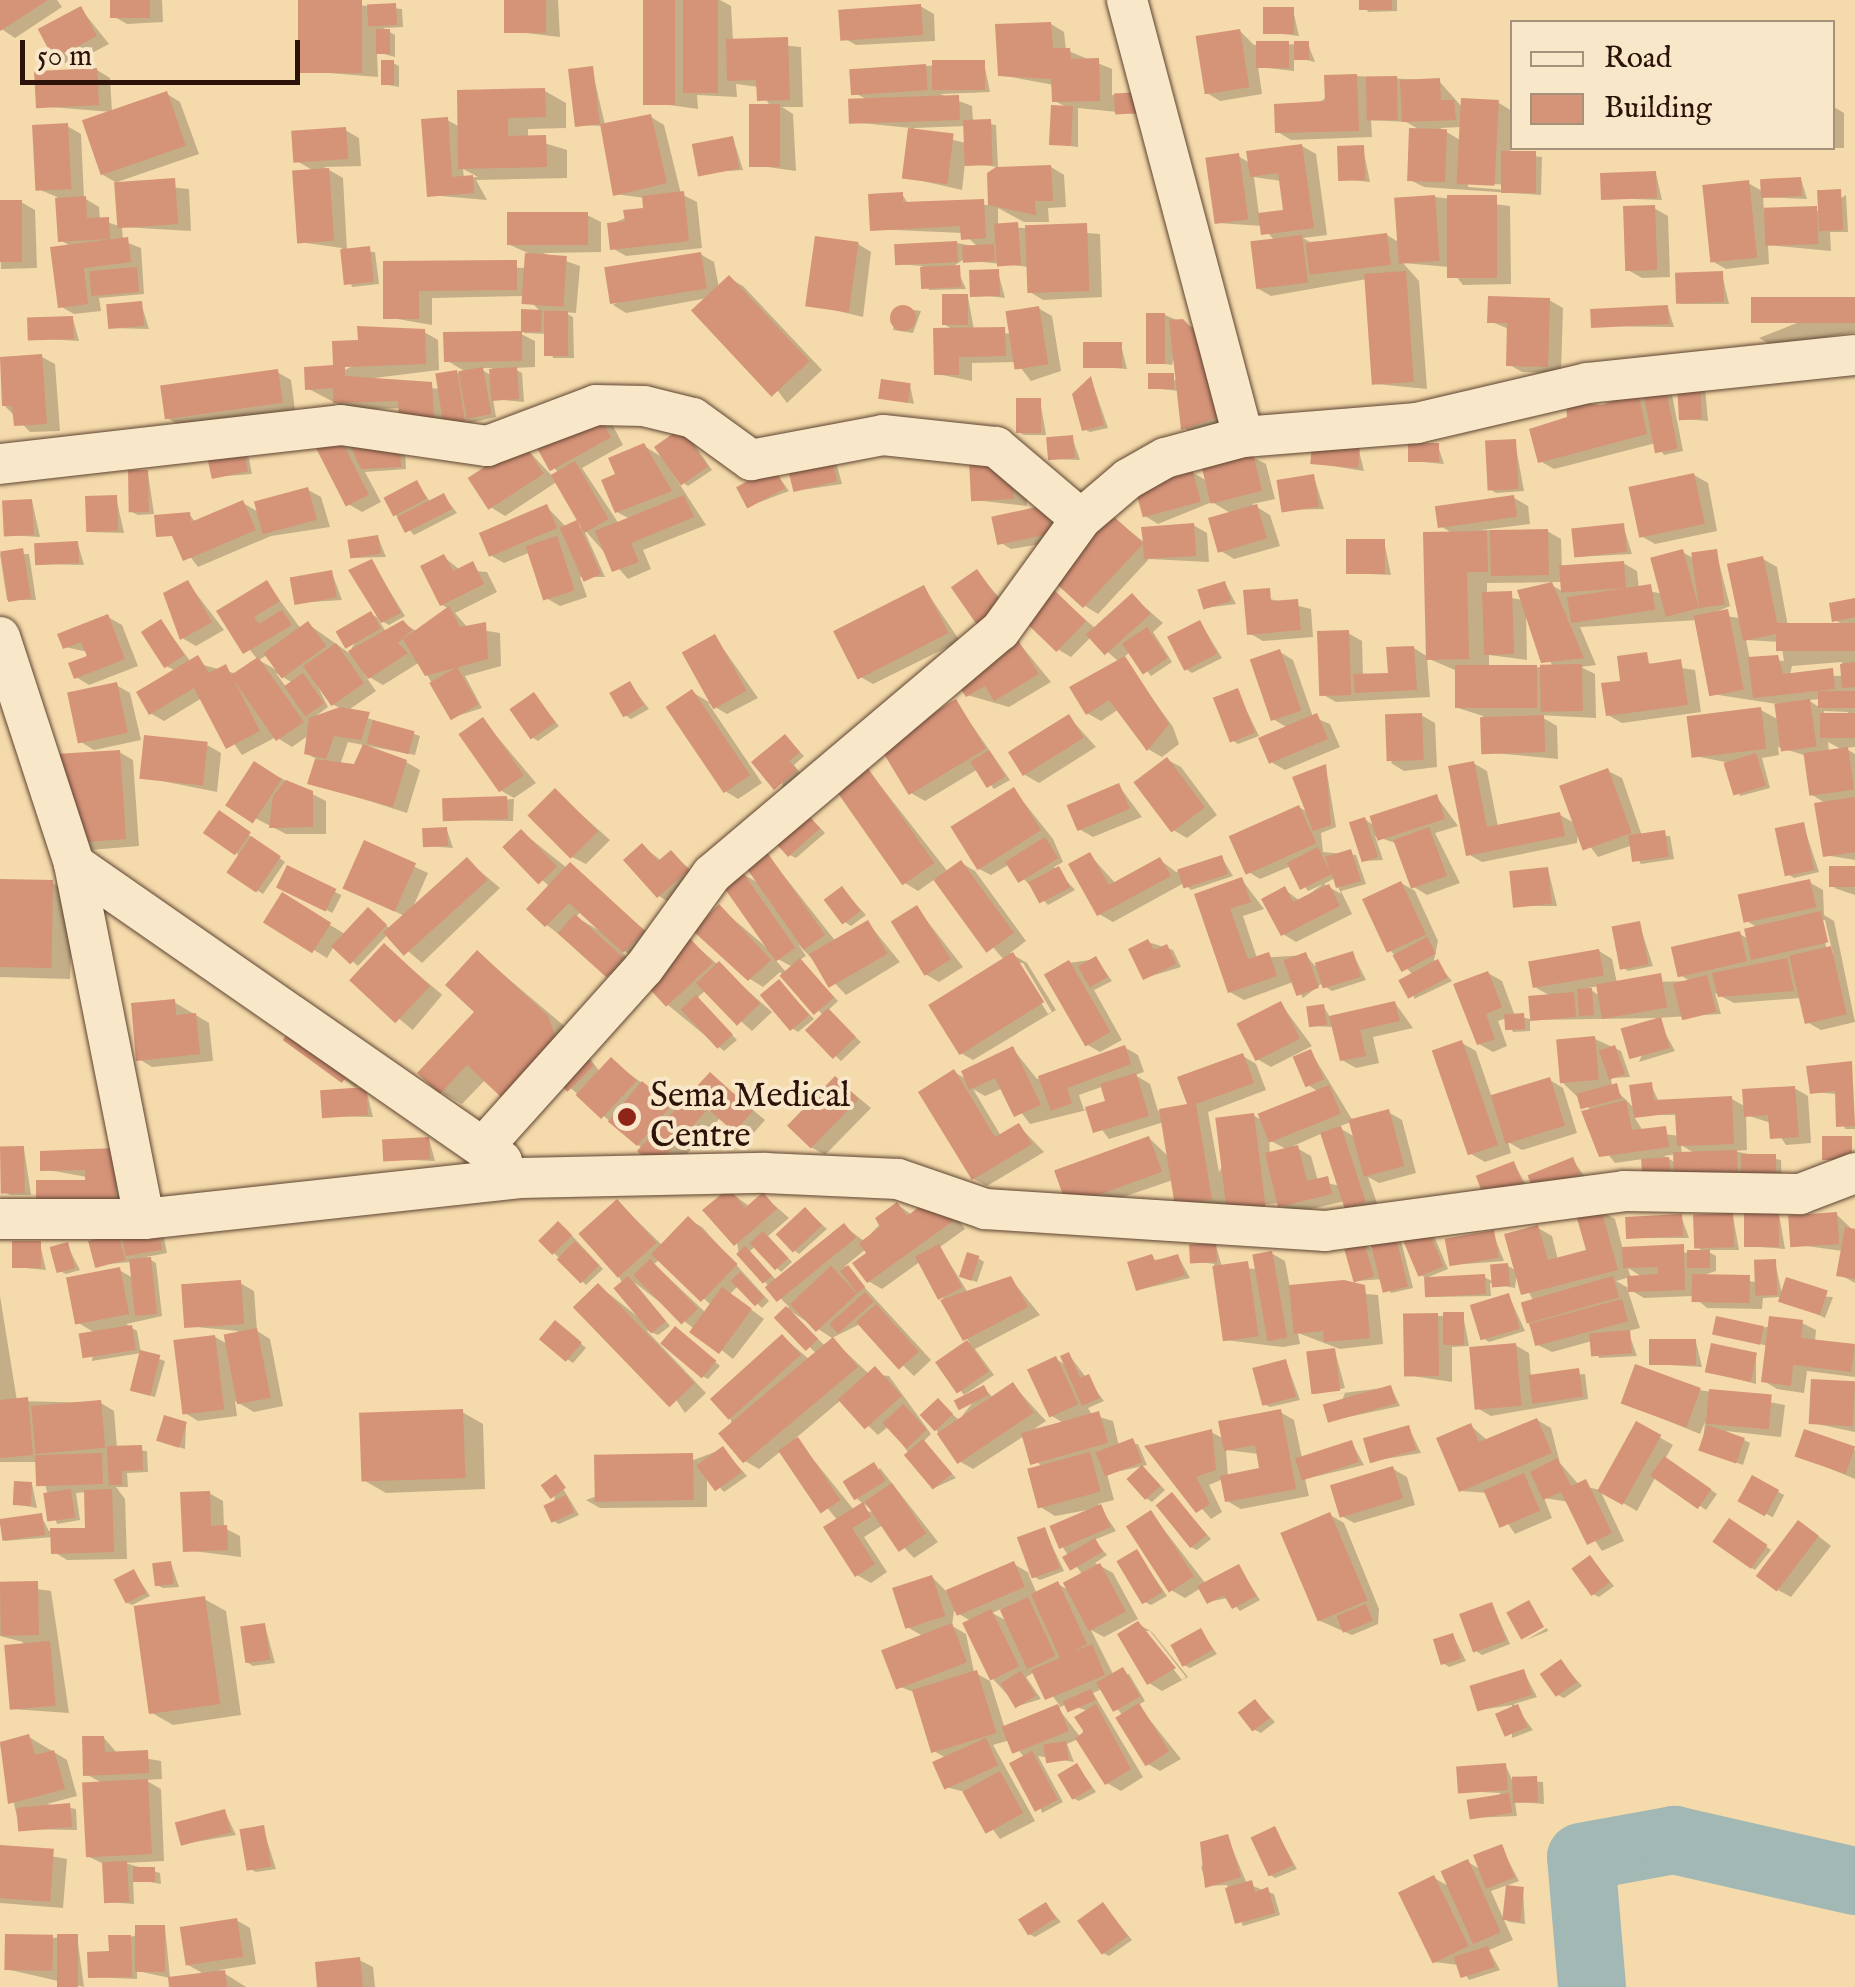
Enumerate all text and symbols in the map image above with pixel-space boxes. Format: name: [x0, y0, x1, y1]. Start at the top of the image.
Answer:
scale bar: [25, 20, 305, 82]
legend: [1510, 20, 1835, 150]
text: 50 m: [37, 38, 92, 76]
text: Road: [1604, 40, 1672, 78]
text: Building: [1604, 90, 1712, 128]
place label: Sema Medical Centre: [650, 1076, 850, 1158]
marker: Sema Medical Centre: [614, 1104, 640, 1130]

